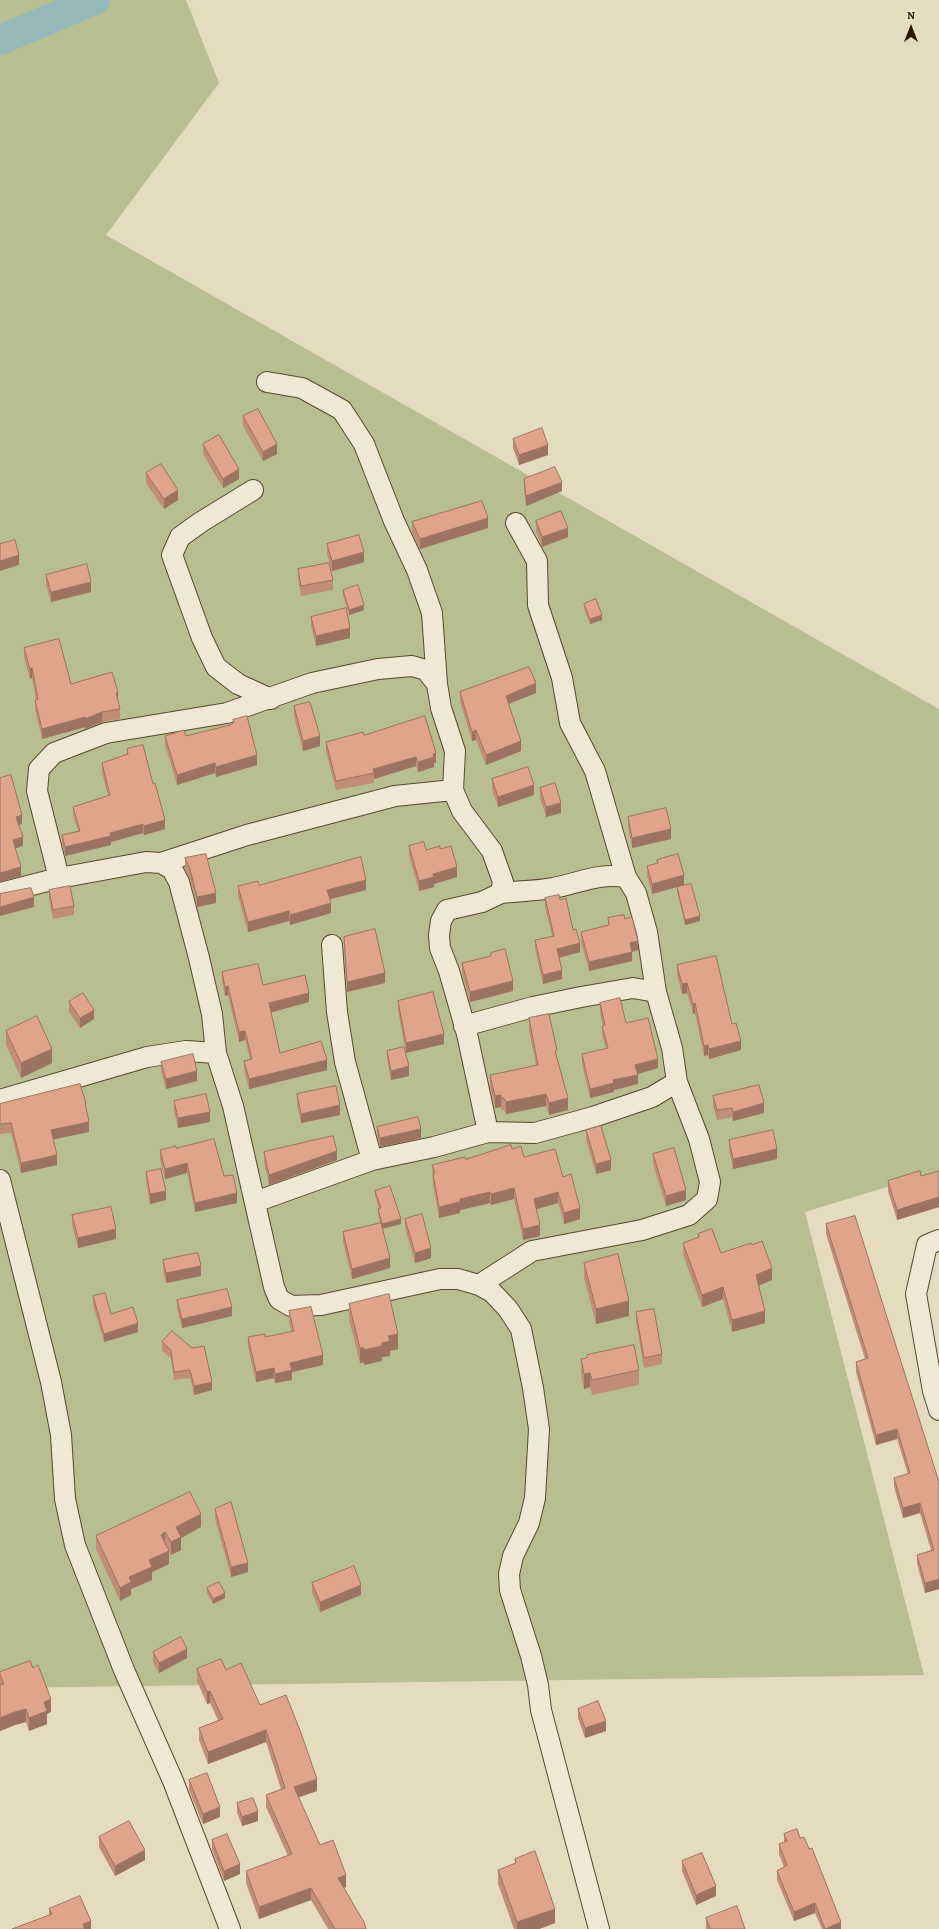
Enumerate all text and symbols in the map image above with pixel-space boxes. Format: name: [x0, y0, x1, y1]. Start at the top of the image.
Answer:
north arrow: [891, 8, 931, 48]
text: N: [907, 8, 915, 23]

